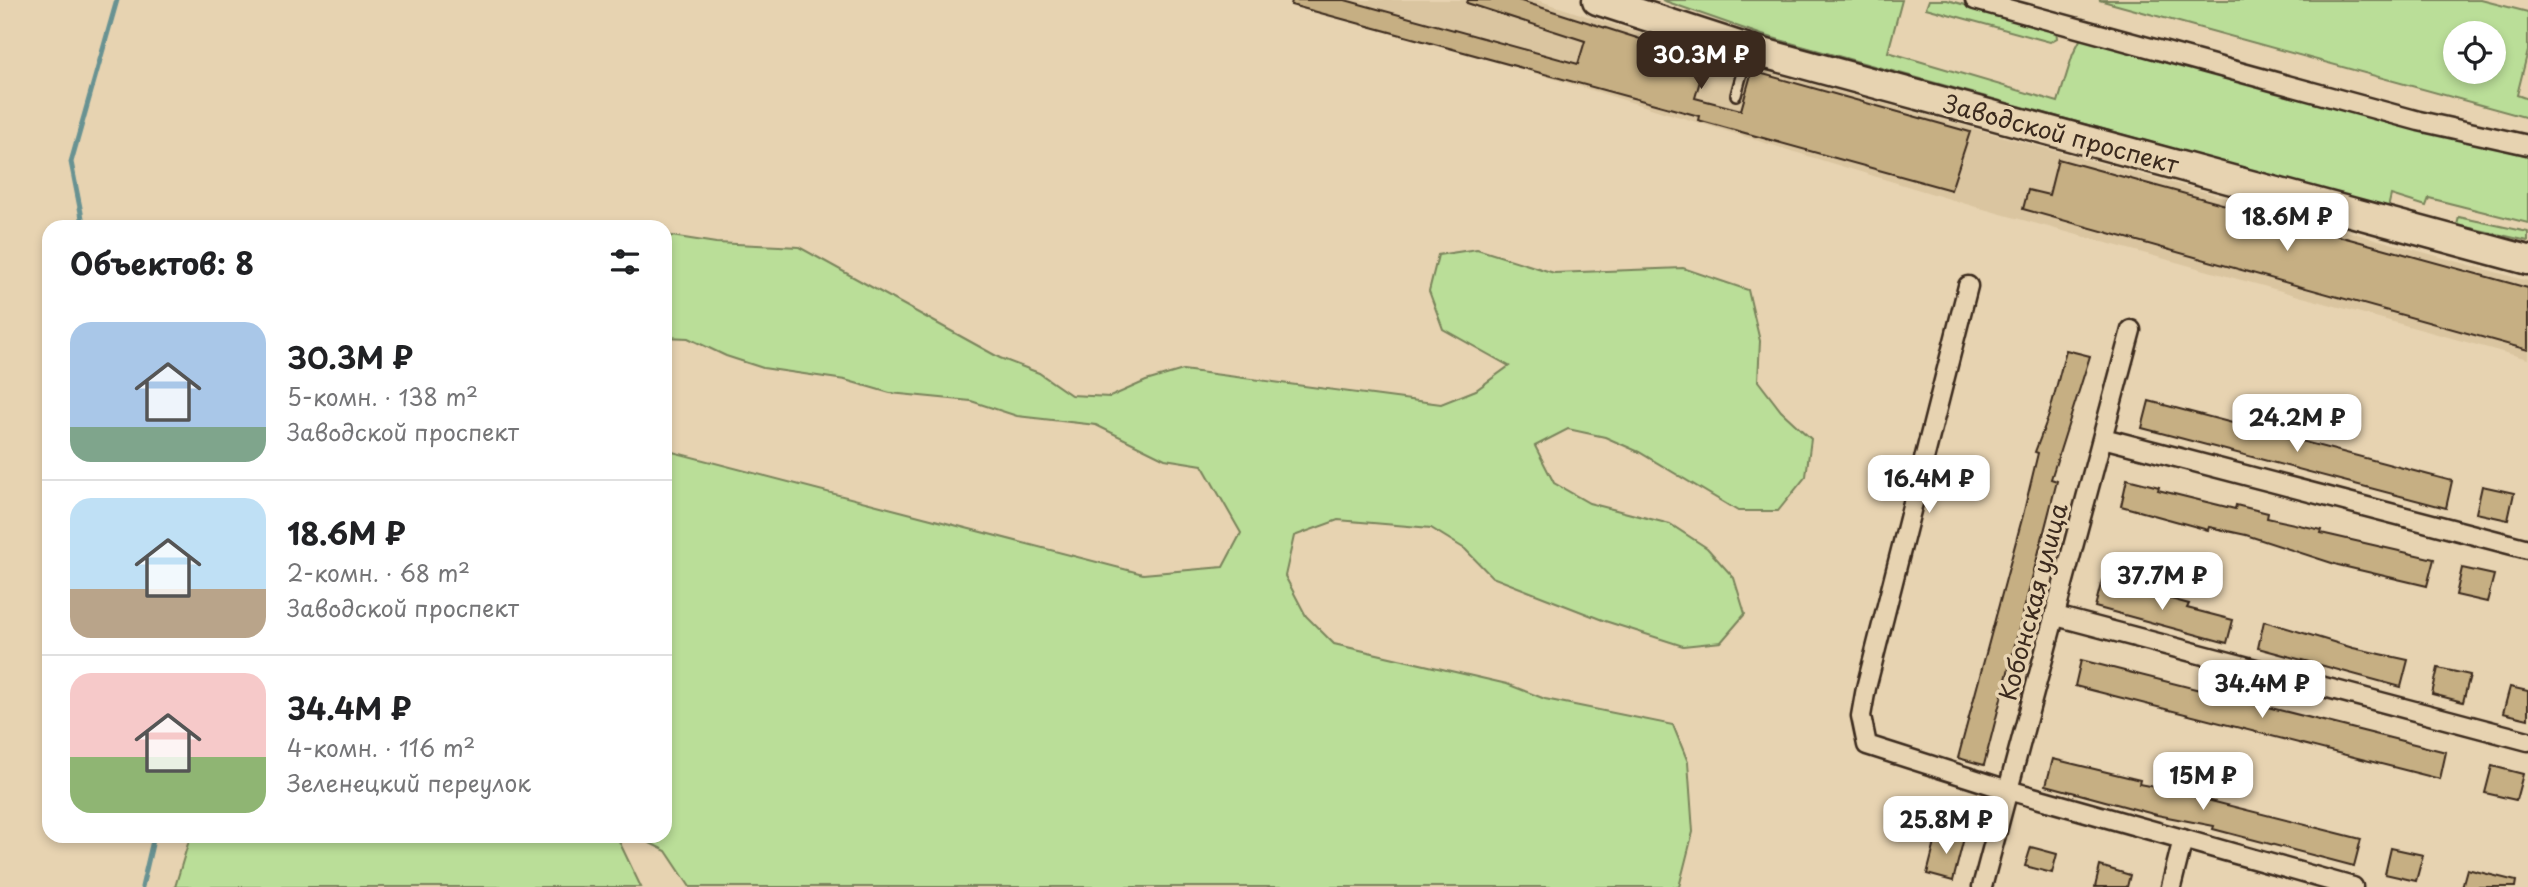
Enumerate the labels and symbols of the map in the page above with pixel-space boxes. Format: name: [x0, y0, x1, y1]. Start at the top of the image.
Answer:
pin: 30.3M ₽: [1636, 32, 1766, 91]
street label: Заводской проспект: [1940, 84, 2183, 182]
pin: 18.6M ₽: [2222, 194, 2352, 253]
pin: 24.2M ₽: [2232, 394, 2362, 454]
pin: 16.4M ₽: [1864, 456, 1994, 515]
street label: Кобонская улица: [1988, 499, 2076, 704]
pin: 37.7M ₽: [2097, 552, 2227, 612]
pin: 34.4M ₽: [2197, 660, 2327, 720]
pin: 15M ₽: [2154, 752, 2252, 812]
pin: 25.8M ₽: [1881, 796, 2011, 856]

